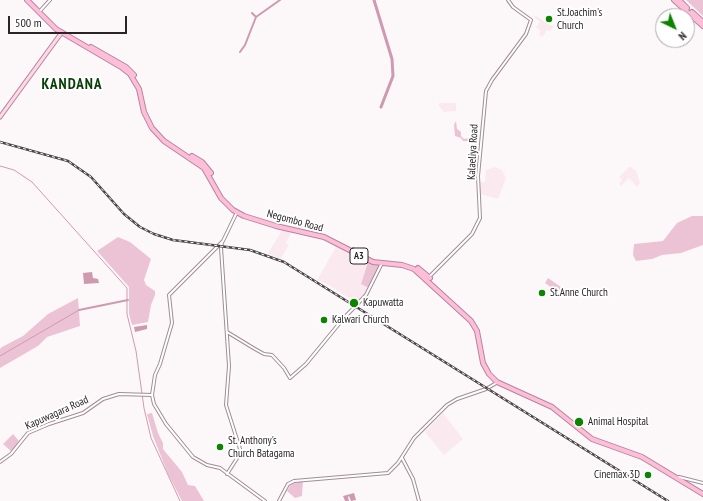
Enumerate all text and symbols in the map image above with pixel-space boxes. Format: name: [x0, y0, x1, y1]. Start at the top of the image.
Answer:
place label: St.Joachim's Church: [557, 6, 602, 32]
scale bar: [10, 8, 129, 34]
north arrow: [655, 8, 695, 48]
marker: St.Joachim's Church: [544, 14, 554, 24]
text: 500 m: [15, 15, 42, 30]
text: N: [676, 29, 689, 43]
district label: KANDANA: [42, 76, 102, 94]
street label: Kalaeliya Road: [465, 124, 481, 180]
street label: Negombo Road: [265, 207, 325, 235]
road number: A3: [350, 248, 368, 264]
place label: St.Anne Church: [550, 286, 608, 300]
marker: St.Anne Church: [537, 288, 547, 298]
place label: Kapuwatta: [363, 296, 403, 310]
marker: Kapuwatta: [348, 297, 360, 309]
place label: Kalwari Church: [332, 313, 389, 327]
marker: Kalwari Church: [319, 315, 329, 325]
street label: Kapuwagara Road: [23, 393, 91, 433]
place label: Animal Hospital: [588, 415, 648, 429]
marker: Animal Hospital: [573, 416, 585, 428]
place label: St. Anthony's Church Batagama: [228, 434, 294, 460]
marker: St. Anthony's Church Batagama: [215, 442, 225, 452]
place label: Cinemax 3D: [594, 468, 640, 482]
marker: Cinemax 3D: [643, 470, 653, 480]

